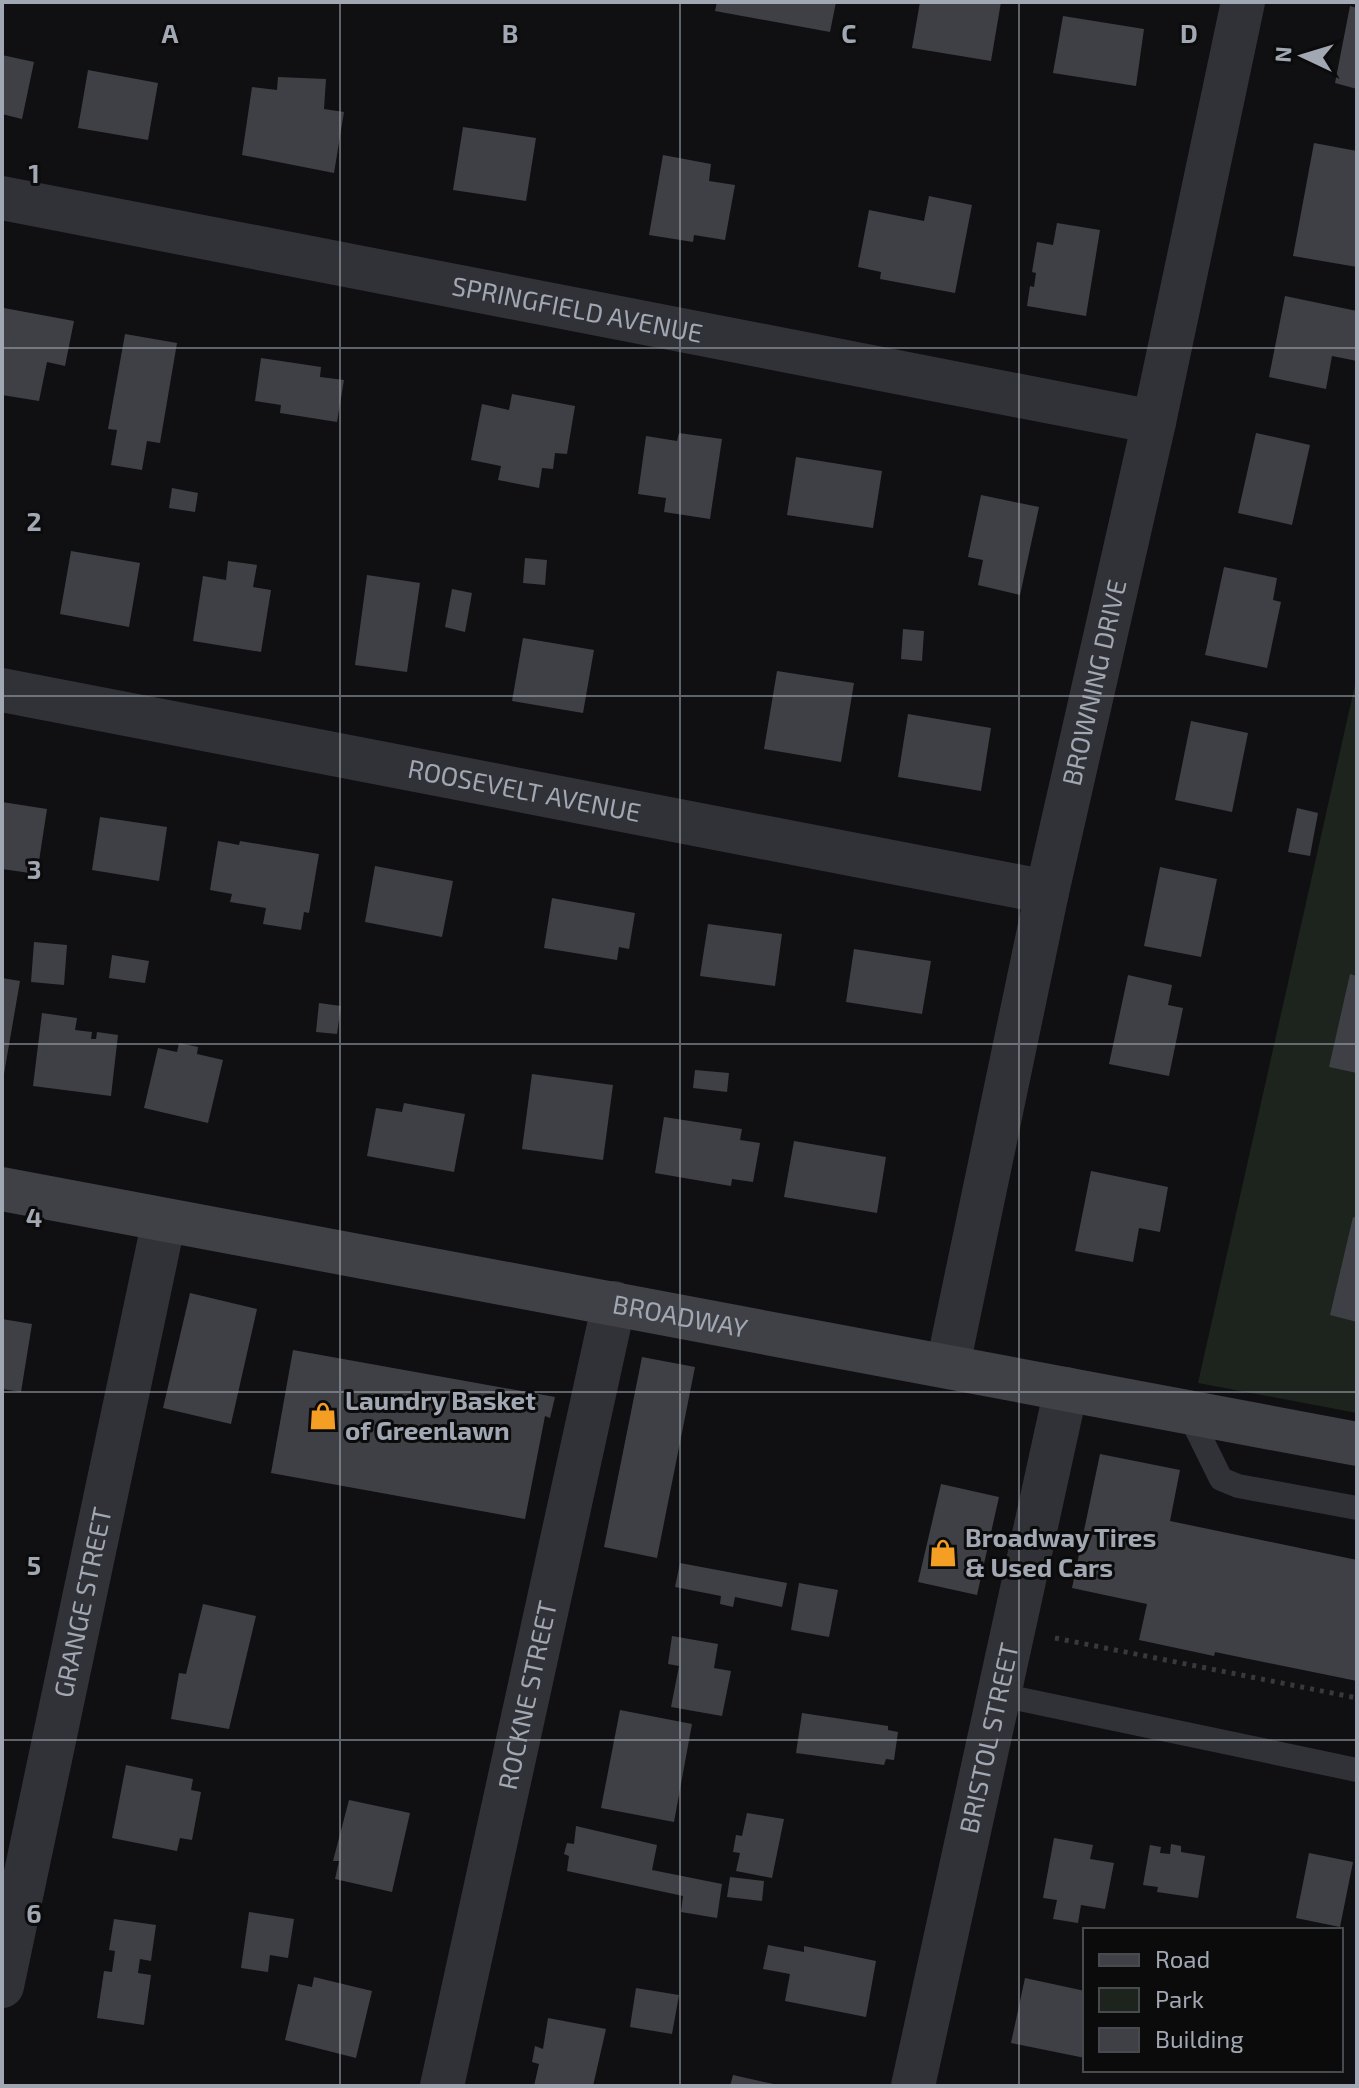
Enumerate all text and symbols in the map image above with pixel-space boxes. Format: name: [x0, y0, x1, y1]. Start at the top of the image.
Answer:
north arrow: [1263, 16, 1343, 96]
text: A: [162, 17, 179, 48]
text: B: [502, 17, 518, 48]
text: C: [841, 17, 857, 48]
text: D: [1180, 17, 1198, 48]
text: N: [1269, 46, 1296, 63]
text: 1: [28, 157, 40, 188]
street label: SPRINGFIELD AVENUE: [450, 269, 705, 348]
text: 2: [26, 505, 42, 536]
street label: BROWNING DRIVE: [1055, 576, 1132, 788]
street label: ROOSEVELT AVENUE: [405, 752, 644, 827]
text: 3: [27, 853, 41, 884]
text: 4: [26, 1201, 42, 1232]
street label: BROADWAY: [610, 1287, 751, 1343]
place label: Laundry Basket of Greenlawn: [345, 1384, 536, 1445]
shop icon: Laundry Basket of Greenlawn: [308, 1401, 338, 1431]
street label: GRANGE STREET: [46, 1504, 117, 1700]
place label: Broadway Tires & Used Cars: [965, 1521, 1156, 1582]
shop icon: Broadway Tires & Used Cars: [928, 1538, 958, 1568]
text: 5: [27, 1549, 41, 1580]
street label: ROCKNE STREET: [491, 1598, 562, 1792]
street label: BRISTOL STREET: [952, 1640, 1024, 1836]
text: 6: [26, 1897, 42, 1928]
legend: [1083, 1928, 1343, 2072]
text: Road: [1155, 1944, 1210, 1973]
text: Park: [1155, 1984, 1204, 2013]
text: Building: [1155, 2024, 1244, 2053]

